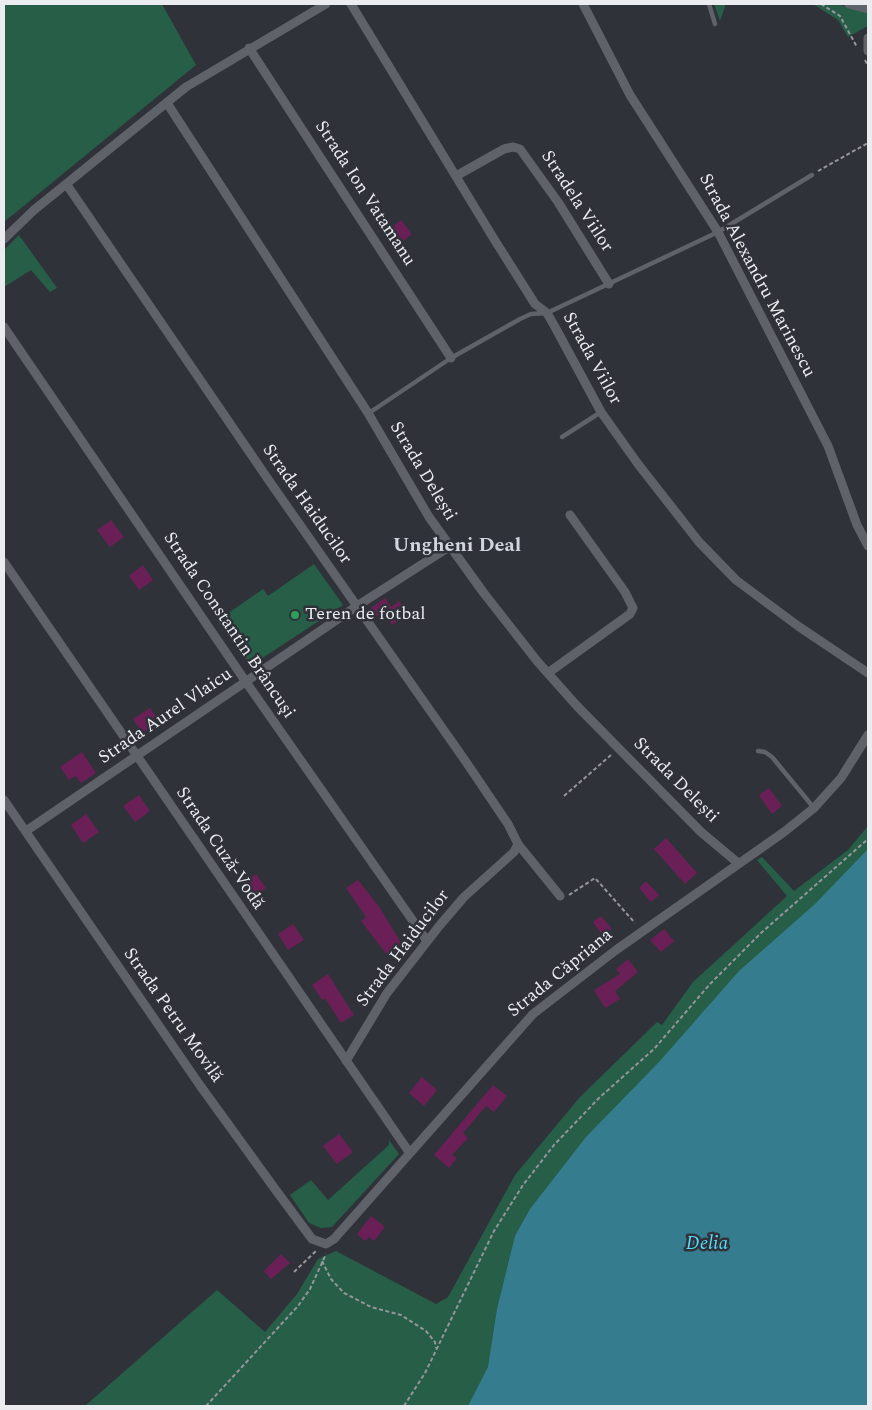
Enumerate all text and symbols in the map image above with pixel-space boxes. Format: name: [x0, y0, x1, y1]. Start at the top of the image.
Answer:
street label: Strada Ion Vatamanu: [309, 117, 419, 271]
street label: Stradela Viilor: [535, 147, 617, 257]
street label: Strada Alexandru Marinescu: [693, 171, 819, 381]
street label: Strada Viilor: [557, 309, 625, 409]
street label: Strada Delești: [384, 418, 460, 526]
street label: Strada Haiducilor: [257, 441, 355, 569]
street label: Strada Constantin Brâncuşi: [158, 529, 298, 723]
district label: Ungheni Deal: [393, 535, 521, 559]
place label: Teren de fotbal: [305, 604, 425, 626]
marker: Teren de fotbal: [289, 609, 301, 621]
street label: Strada Aurel Vlaicu: [95, 664, 237, 770]
street label: Strada Delești: [628, 734, 722, 828]
street label: Strada Cuză-Vodă: [170, 784, 268, 914]
street label: Strada Haiducilor: [353, 886, 455, 1012]
street label: Strada Căpriana: [504, 925, 618, 1023]
street label: Strada Petru Movilă: [117, 945, 227, 1087]
water label: Delia: [686, 1234, 728, 1256]

